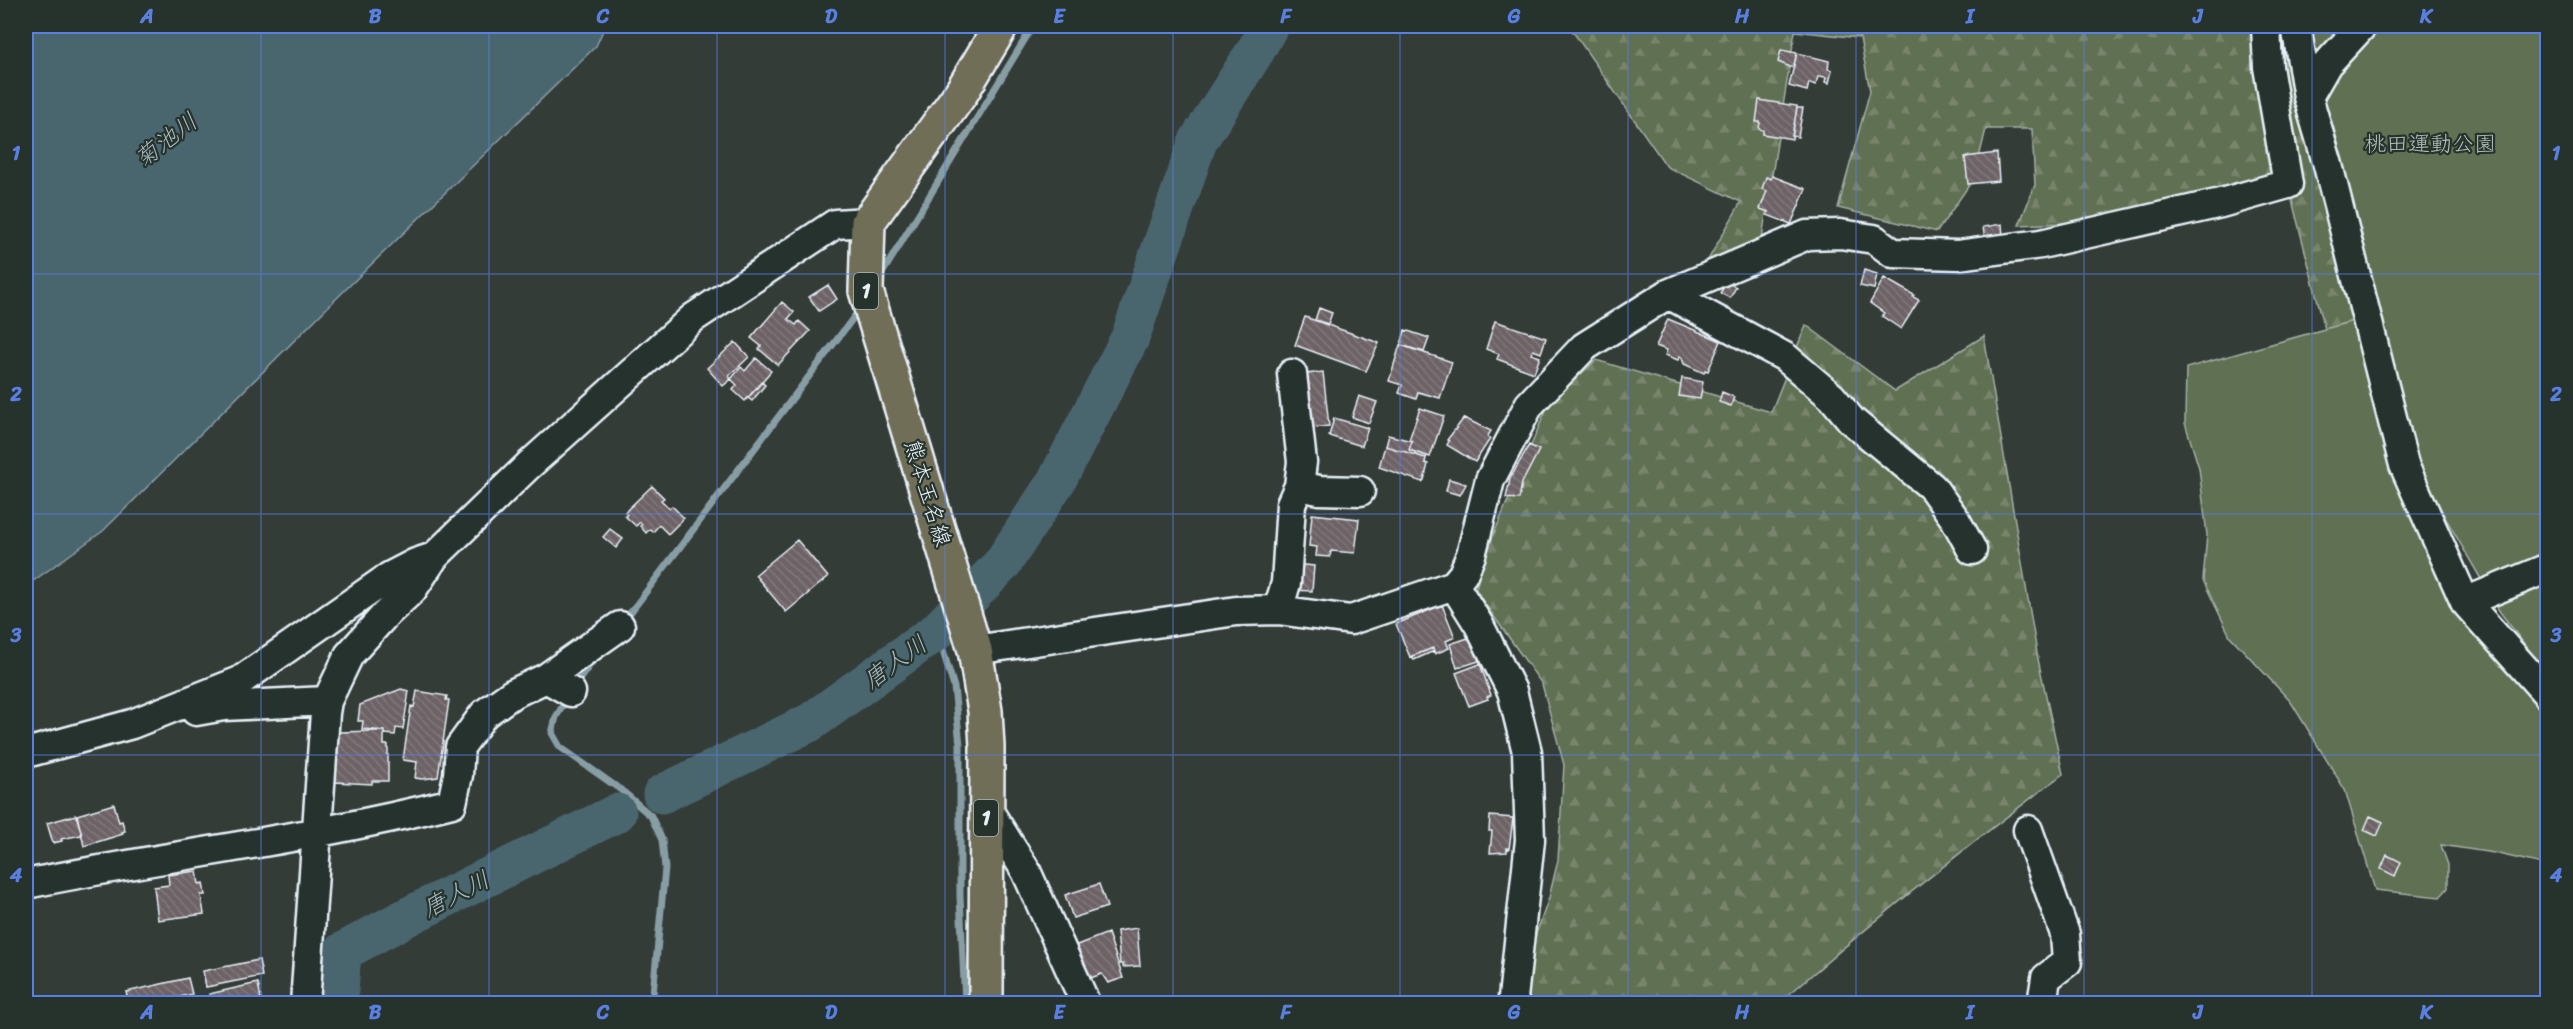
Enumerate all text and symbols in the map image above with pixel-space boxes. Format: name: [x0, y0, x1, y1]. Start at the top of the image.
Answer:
text: A: [139, 0, 154, 34]
text: B: [369, 0, 382, 34]
text: C: [596, 0, 610, 34]
text: D: [825, 0, 838, 34]
text: E: [1053, 0, 1066, 34]
text: F: [1280, 0, 1293, 34]
text: G: [1507, 0, 1521, 34]
text: H: [1734, 0, 1750, 34]
text: I: [1965, 0, 1976, 34]
text: J: [2192, 0, 2204, 34]
text: K: [2419, 0, 2434, 34]
water label: 菊池川: [125, 101, 207, 179]
park label: 桃田運動公園: [2364, 124, 2496, 163]
text: 1: [12, 136, 21, 171]
text: 1: [2552, 136, 2561, 171]
road number: 1: [854, 273, 878, 309]
text: 2: [9, 377, 22, 412]
text: 2: [2549, 377, 2562, 412]
street label: 熊本玉名線: [893, 435, 963, 551]
text: 3: [10, 618, 22, 653]
text: 3: [2550, 618, 2562, 653]
water label: 唐人川: [854, 624, 936, 700]
road number: 1: [974, 800, 998, 836]
text: 4: [9, 858, 23, 893]
text: 4: [2549, 858, 2563, 893]
water label: 唐人川: [414, 859, 498, 929]
text: A: [139, 995, 154, 1029]
text: B: [369, 995, 382, 1029]
text: C: [596, 995, 610, 1029]
text: D: [825, 995, 838, 1029]
text: E: [1053, 995, 1066, 1029]
text: F: [1280, 995, 1293, 1029]
text: G: [1507, 995, 1521, 1029]
text: H: [1734, 995, 1750, 1029]
text: I: [1965, 995, 1976, 1029]
text: J: [2192, 995, 2204, 1029]
text: K: [2419, 995, 2434, 1029]

